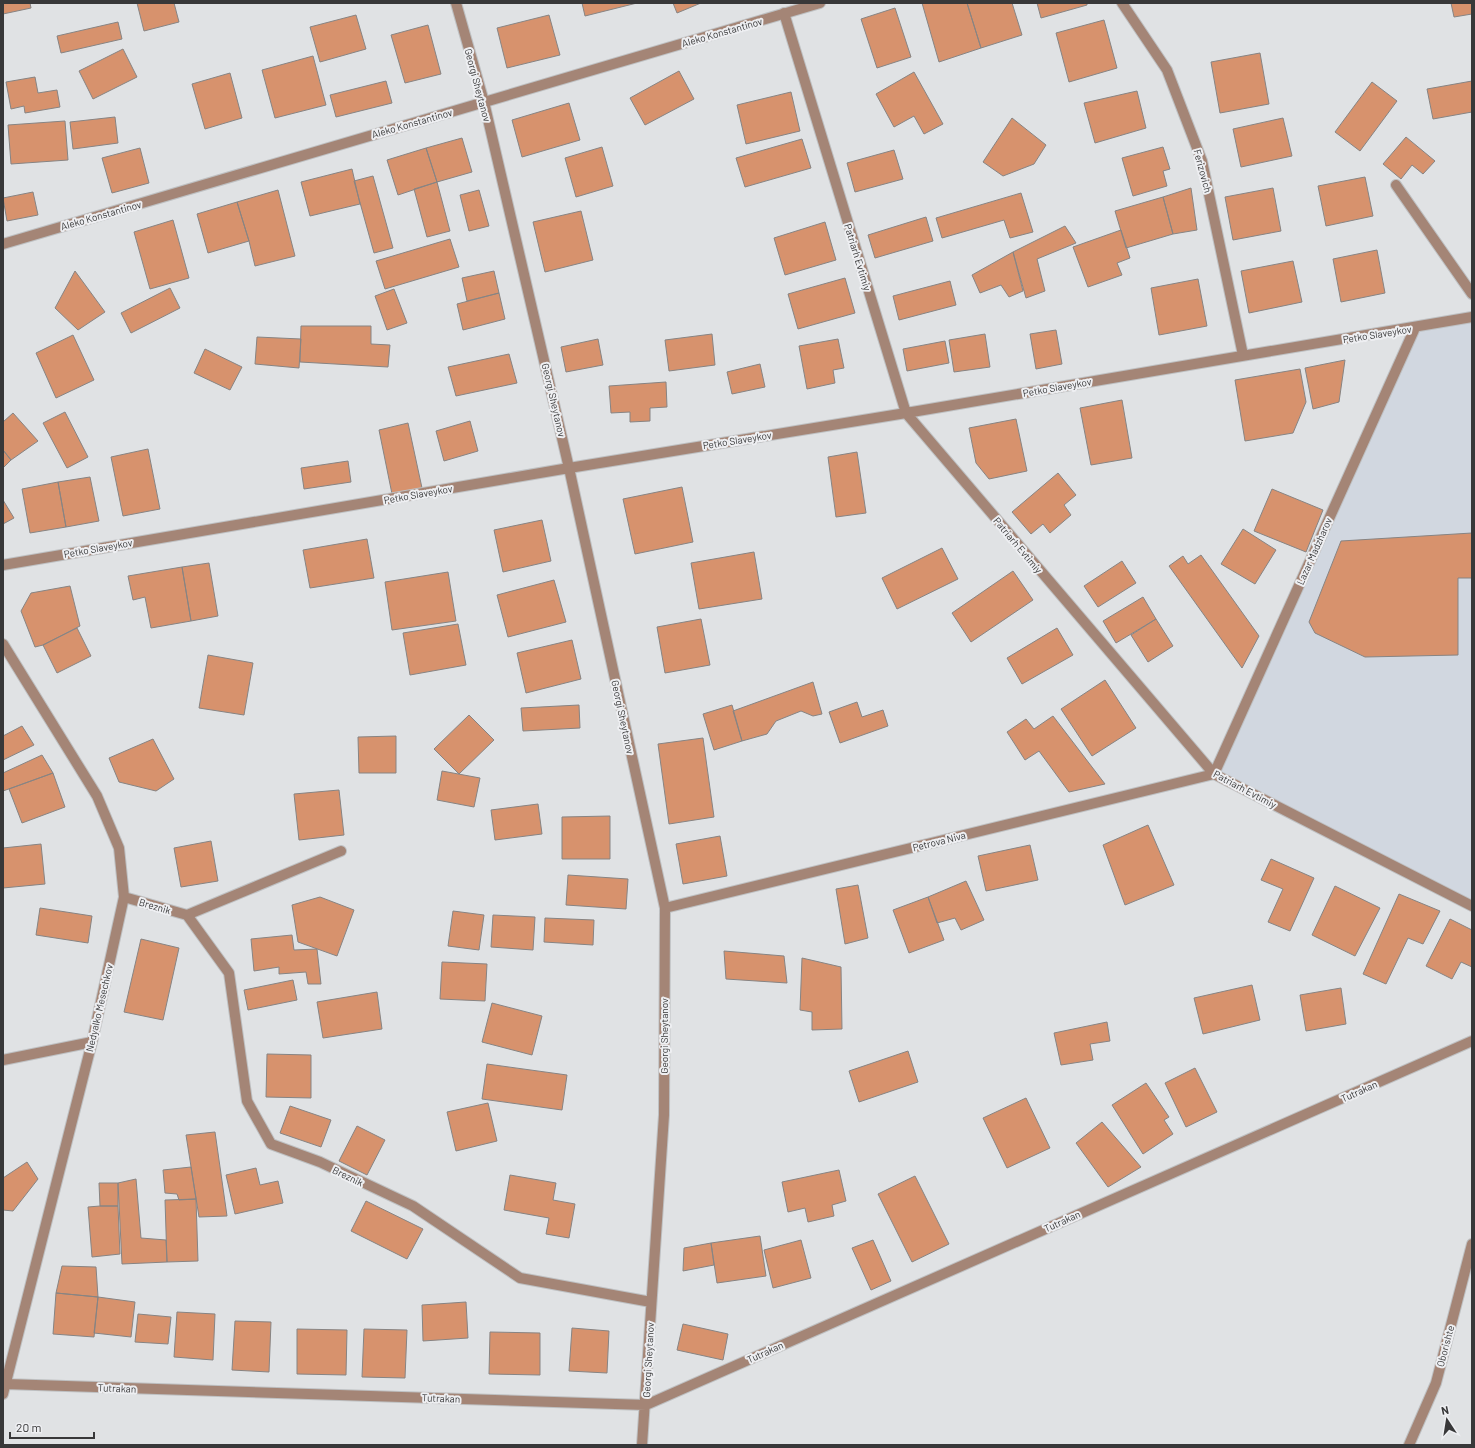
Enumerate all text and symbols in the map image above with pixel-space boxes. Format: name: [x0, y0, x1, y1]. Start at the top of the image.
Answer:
street label: Aleko Konstantinov: [680, 15, 764, 49]
street label: Georgi Sheytanov: [462, 47, 494, 123]
street label: Aleko Konstantinov: [370, 106, 454, 140]
street label: Ferizovich: [1191, 148, 1215, 194]
street label: Aleko Konstantinov: [59, 198, 143, 232]
street label: Patriarh Evtimiy: [842, 222, 874, 292]
street label: Petko Slaveykov: [1342, 323, 1412, 345]
street label: Georgi Sheytanov: [540, 362, 568, 438]
street label: Petko Slaveykov: [1022, 375, 1092, 399]
street label: Petko Slaveykov: [702, 429, 772, 451]
street label: Petko Slaveykov: [383, 482, 453, 506]
street label: Patriarh Evtimiy: [991, 515, 1045, 576]
street label: Lazar Madzharov: [1294, 515, 1334, 586]
street label: Petko Slaveykov: [63, 536, 133, 560]
street label: Georgi Sheytanov: [609, 679, 637, 755]
street label: Patriarh Evtimiy: [1212, 767, 1279, 811]
street label: Petrova Niva: [911, 829, 967, 853]
street label: Breznik: [138, 896, 172, 916]
street label: Nedyalko Mesechkov: [83, 963, 115, 1053]
street label: Georgi Sheytanov: [658, 998, 670, 1074]
street label: Tutrakan: [1339, 1078, 1379, 1104]
street label: Breznik: [331, 1163, 365, 1189]
street label: Tutrakan: [1042, 1208, 1082, 1234]
street label: Georgi Sheytanov: [640, 1322, 656, 1398]
street label: Oborishte: [1434, 1324, 1456, 1368]
street label: Tutrakan: [745, 1339, 785, 1365]
street label: Tutrakan: [98, 1381, 136, 1395]
street label: Tutrakan: [422, 1391, 460, 1405]
north arrow: [1427, 1400, 1467, 1440]
text: N: [1440, 1403, 1450, 1417]
scale bar: [10, 1414, 94, 1440]
text: 20 m: [16, 1420, 42, 1434]

